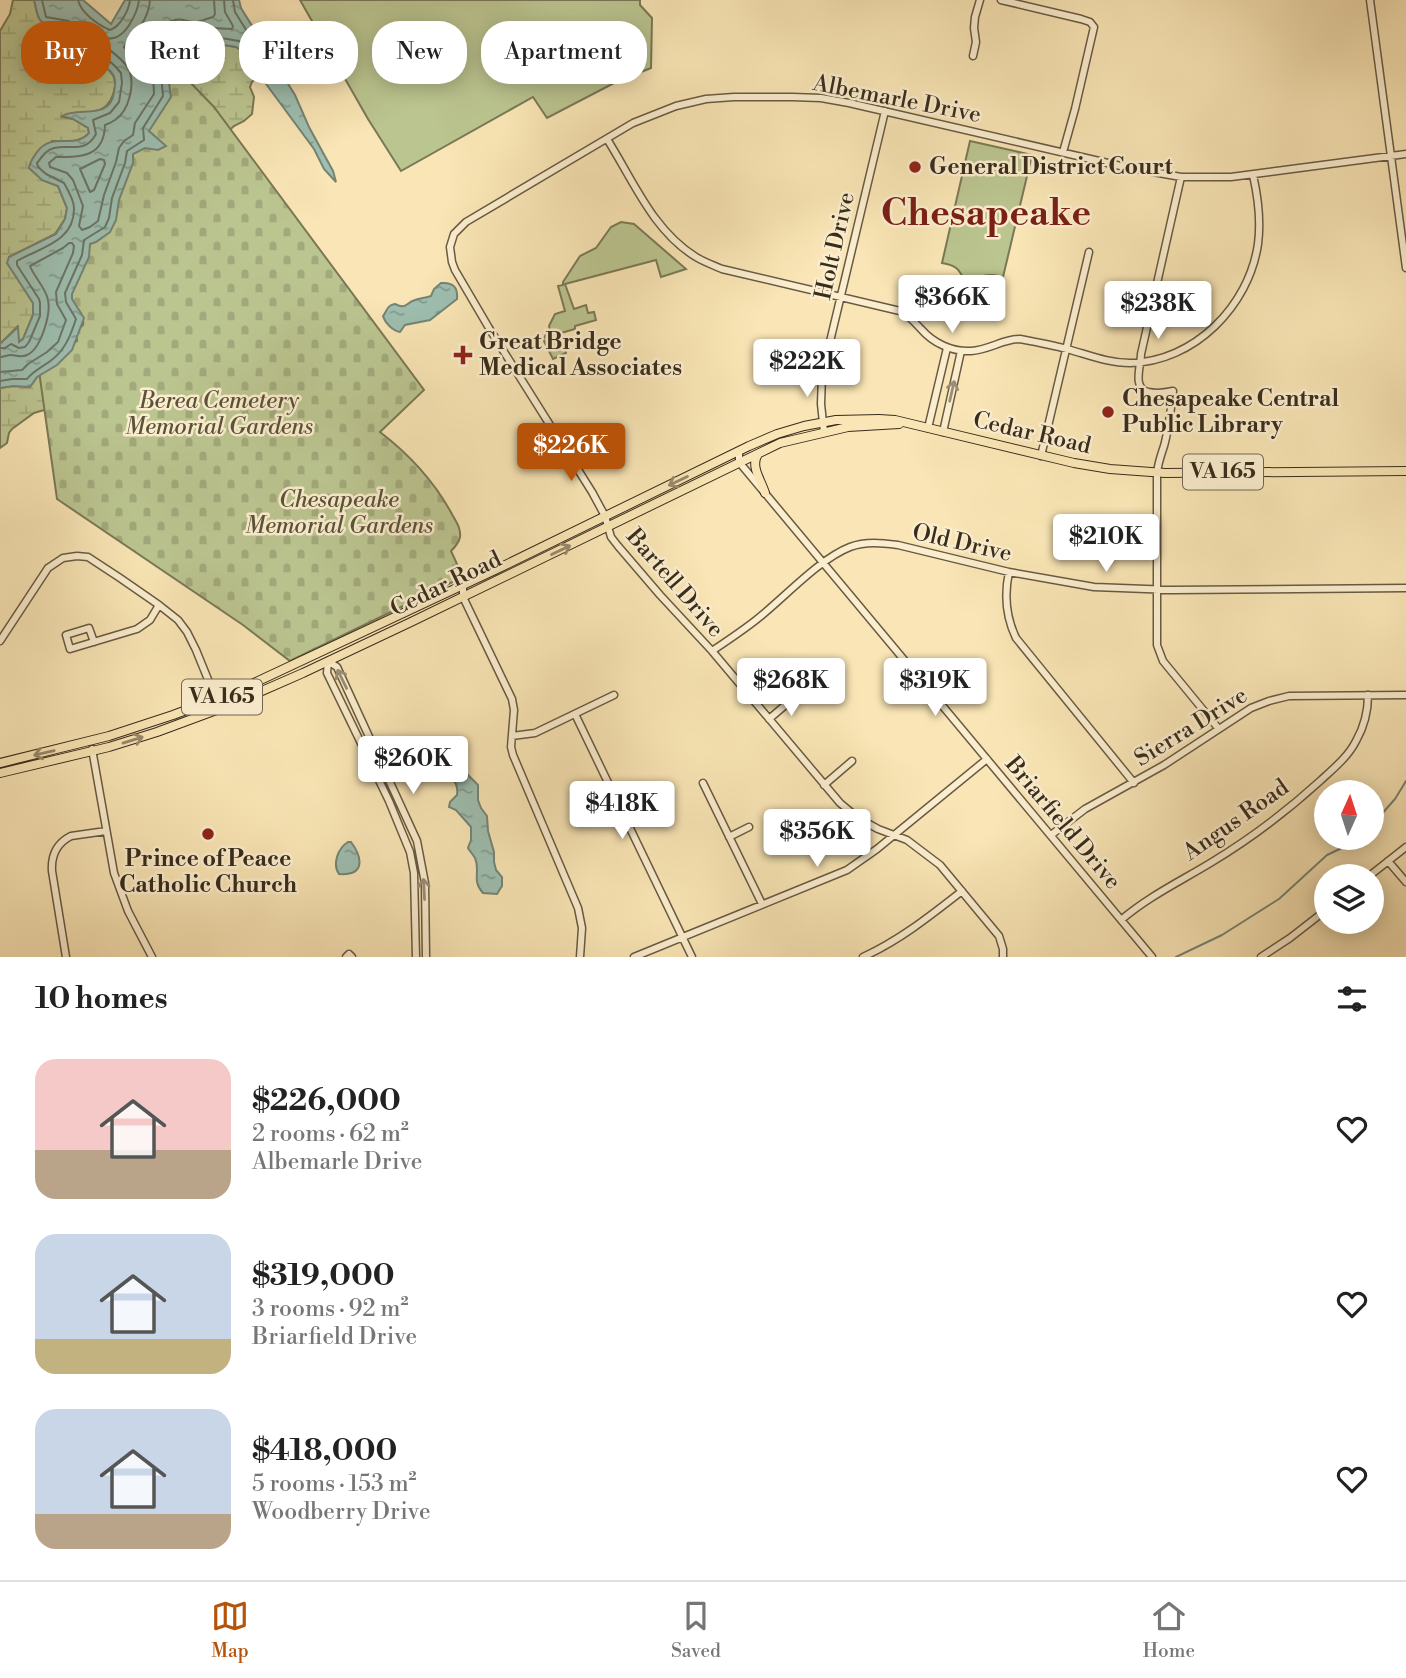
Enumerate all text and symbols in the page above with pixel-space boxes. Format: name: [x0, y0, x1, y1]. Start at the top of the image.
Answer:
chip: Buy: [21, 21, 111, 84]
chip: Rent: [125, 21, 225, 84]
chip: Filters: [239, 21, 358, 84]
chip: New: [372, 21, 467, 84]
chip: Apartment: [481, 21, 647, 84]
street label: Albemarle Drive: [810, 69, 983, 129]
place label: General District Court: [929, 153, 1173, 181]
marker: General District Court: [907, 159, 923, 175]
street label: Holt Drive: [809, 189, 861, 303]
district label: Chesapeake: [881, 191, 1091, 237]
pin: $366K: [903, 276, 1001, 335]
pin: $238K: [1109, 282, 1207, 341]
text: $366K: [914, 284, 990, 312]
text: $238K: [1120, 290, 1196, 318]
place label: Great Bridge Medical Associates: [479, 328, 682, 382]
pin: $222K: [758, 340, 856, 399]
marker: Great Bridge Medical Associates: [453, 345, 473, 365]
text: $222K: [769, 348, 845, 376]
one-way arrow: [946, 380, 960, 403]
place label: Chesapeake Central Public Library: [1122, 385, 1339, 439]
park label: Berea Cemetery Memorial Gardens: [125, 387, 313, 441]
marker: Chesapeake Central Public Library: [1100, 404, 1116, 420]
street label: Cedar Road: [970, 406, 1094, 460]
pin: $226K: [522, 424, 620, 483]
text: $226K: [533, 432, 609, 460]
road number: VA 165: [1183, 454, 1263, 490]
one-way arrow: [668, 475, 689, 489]
park label: Chesapeake Memorial Gardens: [245, 486, 433, 540]
pin: $210K: [1057, 514, 1155, 574]
street label: Old Drive: [910, 518, 1014, 568]
street label: Bartell Drive: [620, 522, 730, 643]
text: $210K: [1069, 523, 1143, 551]
one-way arrow: [550, 542, 571, 556]
street label: Cedar Road: [386, 545, 506, 623]
pin: $268K: [742, 658, 840, 718]
pin: $319K: [886, 658, 984, 718]
text: $268K: [753, 667, 829, 695]
text: $319K: [900, 667, 970, 695]
one-way arrow: [335, 669, 348, 690]
road number: VA 165: [182, 680, 262, 714]
street label: Sierra Drive: [1129, 681, 1253, 773]
one-way arrow: [122, 732, 144, 745]
pin: $260K: [364, 736, 462, 796]
text: $260K: [374, 745, 452, 773]
one-way arrow: [33, 746, 56, 760]
street label: Briarfield Drive: [999, 750, 1127, 895]
street label: Angus Road: [1177, 773, 1294, 867]
north arrow: [1314, 780, 1384, 850]
map controls: [1314, 780, 1384, 934]
pin: $418K: [573, 782, 671, 841]
text: $418K: [586, 790, 658, 818]
pin: $356K: [768, 810, 866, 869]
text: $356K: [780, 818, 854, 846]
marker: Prince of Peace Catholic Church: [200, 826, 216, 842]
place label: Prince of Peace Catholic Church: [119, 845, 297, 899]
button: layers: [1314, 864, 1384, 934]
one-way arrow: [418, 878, 431, 901]
text: 10 homes: [35, 980, 168, 1018]
icon: filters: [1333, 980, 1371, 1018]
text: $226,000: [252, 1082, 401, 1120]
icon: home: [91, 1087, 175, 1171]
icon: heart: [1333, 1110, 1371, 1148]
text: 2 rooms · 62 m²: [252, 1120, 409, 1148]
text: Albemarle Drive: [252, 1148, 422, 1176]
text: $319,000: [252, 1257, 395, 1295]
icon: home: [91, 1262, 175, 1346]
icon: heart: [1333, 1285, 1371, 1323]
text: 3 rooms · 92 m²: [252, 1295, 408, 1323]
text: Briarfield Drive: [252, 1323, 417, 1351]
text: $418,000: [252, 1432, 397, 1470]
icon: home: [91, 1437, 175, 1521]
icon: heart: [1333, 1460, 1371, 1498]
text: 5 rooms · 153 m²: [252, 1470, 417, 1498]
text: Woodberry Drive: [252, 1498, 431, 1526]
tab: Map: [211, 1597, 249, 1663]
tab: Saved: [671, 1597, 721, 1663]
tab: Home: [1143, 1597, 1195, 1663]

